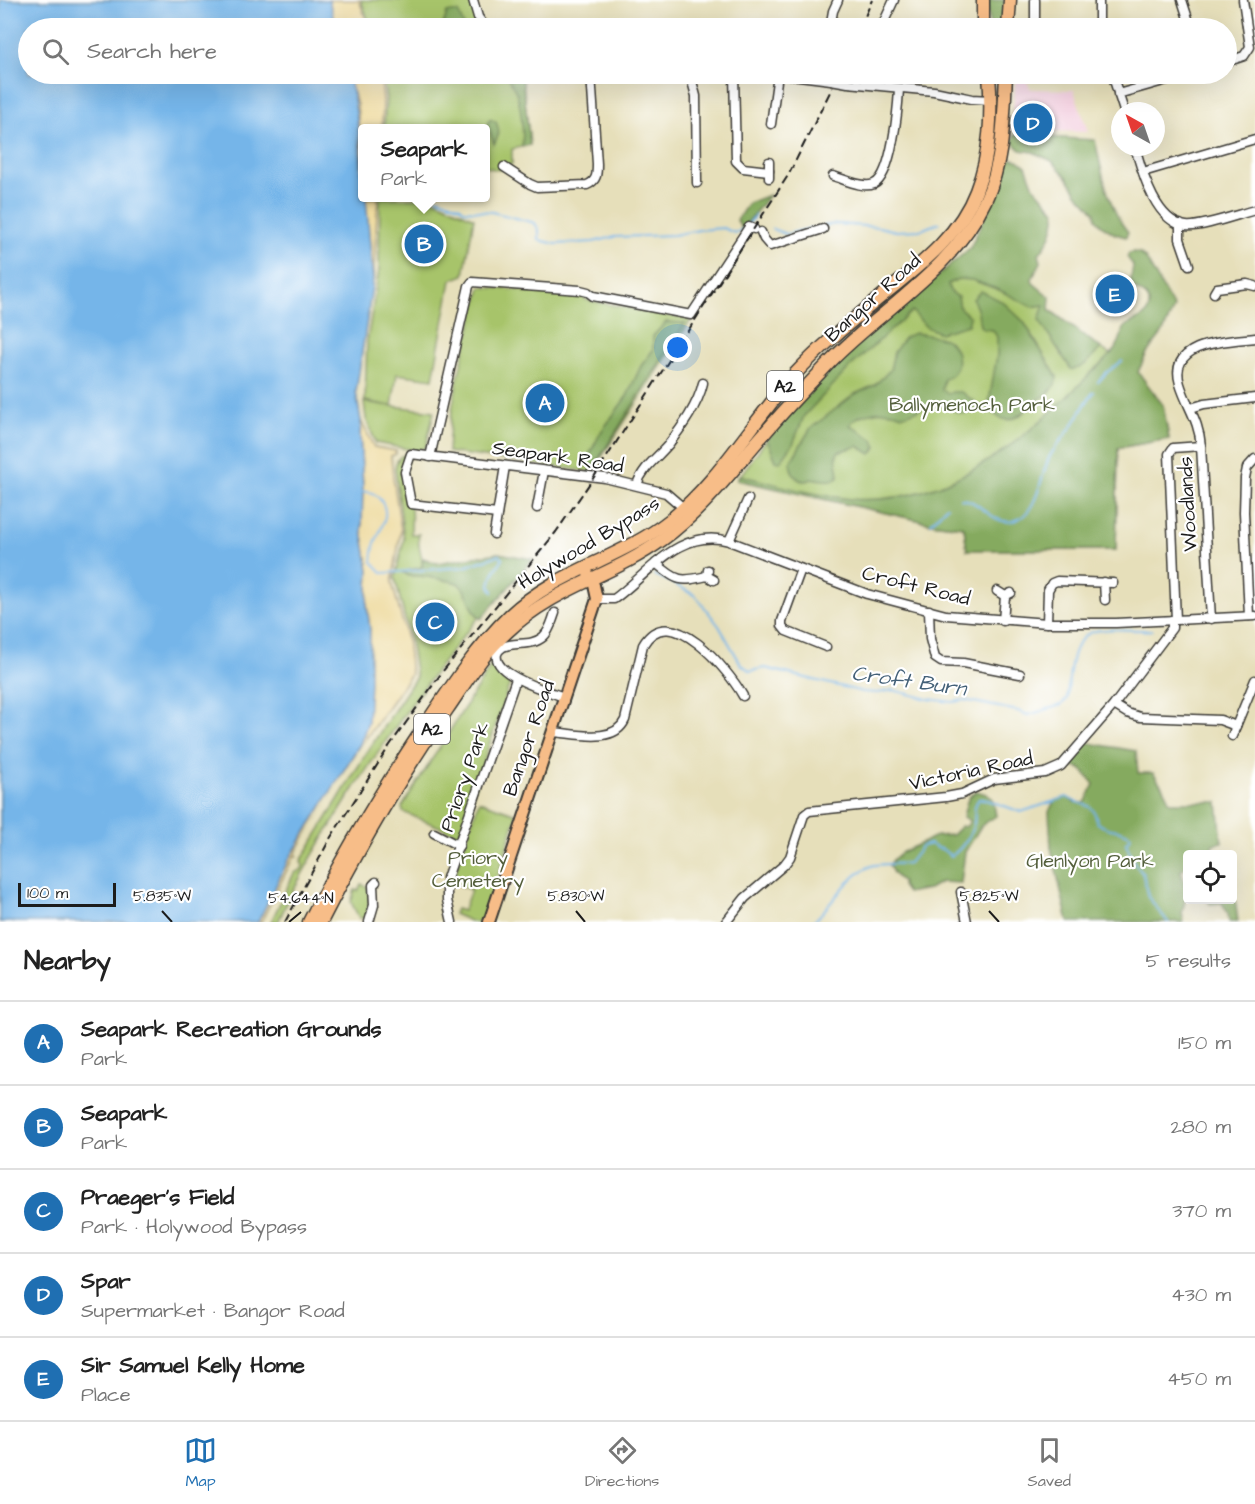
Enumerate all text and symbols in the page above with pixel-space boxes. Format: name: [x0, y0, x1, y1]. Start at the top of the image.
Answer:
search box: [18, 18, 1237, 84]
icon: search: [39, 35, 72, 68]
text: Search here: [87, 36, 217, 67]
pin: D: [1014, 100, 1052, 146]
north arrow: [1111, 102, 1165, 156]
popup: [358, 124, 490, 202]
text: Seapark: [381, 134, 467, 165]
text: Park: [381, 165, 427, 193]
pin: B: [404, 222, 444, 266]
street label: Bangor Road: [819, 247, 928, 350]
pin: E: [1096, 272, 1134, 316]
your location: [663, 333, 692, 362]
road number: A2: [767, 371, 803, 401]
pin: A: [526, 380, 564, 426]
park label: Ballymenoch Park: [889, 391, 1055, 420]
street label: Seapark Road: [490, 434, 626, 480]
street label: Woodlands: [1172, 456, 1204, 552]
street label: Holywood Bypass: [513, 490, 666, 597]
street label: Croft Road: [859, 559, 973, 613]
pin: C: [416, 600, 454, 644]
water label: Croft Burn: [850, 659, 970, 704]
street label: Bangor Road: [496, 676, 563, 800]
road number: A2: [414, 714, 450, 744]
street label: Priory Park: [433, 718, 498, 836]
street label: Victoria Road: [907, 744, 1035, 798]
park label: Priory Cemetery: [432, 844, 524, 896]
park label: Glenlyon Park: [1026, 847, 1154, 876]
map controls: [1183, 850, 1237, 904]
button: locate: [1183, 850, 1237, 904]
scale bar: [18, 880, 116, 908]
text: 100 m: [27, 882, 68, 904]
text: 5.835°W: [133, 886, 191, 907]
text: 5.830°W: [548, 886, 604, 907]
text: 5.825°W: [959, 886, 1019, 907]
text: 54.644°N: [268, 888, 334, 909]
text: Nearby: [24, 943, 111, 979]
text: 5 results: [1146, 947, 1231, 975]
text: Seapark Recreation Grounds: [81, 1014, 382, 1045]
text: A: [37, 1029, 50, 1057]
text: 150 m: [1178, 1029, 1231, 1057]
text: Park: [81, 1045, 127, 1073]
text: Seapark: [81, 1098, 167, 1129]
text: B: [36, 1113, 51, 1141]
text: 280 m: [1170, 1113, 1231, 1141]
text: Park: [81, 1129, 127, 1157]
text: Praeger's Field: [81, 1182, 234, 1213]
text: C: [36, 1197, 51, 1225]
text: 370 m: [1172, 1197, 1231, 1225]
text: Park · Holywood Bypass: [81, 1213, 307, 1241]
text: Spar: [81, 1266, 131, 1297]
text: D: [37, 1281, 50, 1309]
text: 430 m: [1171, 1281, 1231, 1309]
text: Supermarket · Bangor Road: [81, 1297, 345, 1325]
text: Sir Samuel Kelly Home: [81, 1350, 305, 1381]
text: E: [38, 1365, 49, 1393]
text: 450 m: [1167, 1365, 1231, 1393]
text: Place: [81, 1381, 131, 1409]
tab: Map: [184, 1434, 217, 1492]
tab: Directions: [585, 1434, 659, 1492]
tab: Saved: [1027, 1434, 1071, 1492]

